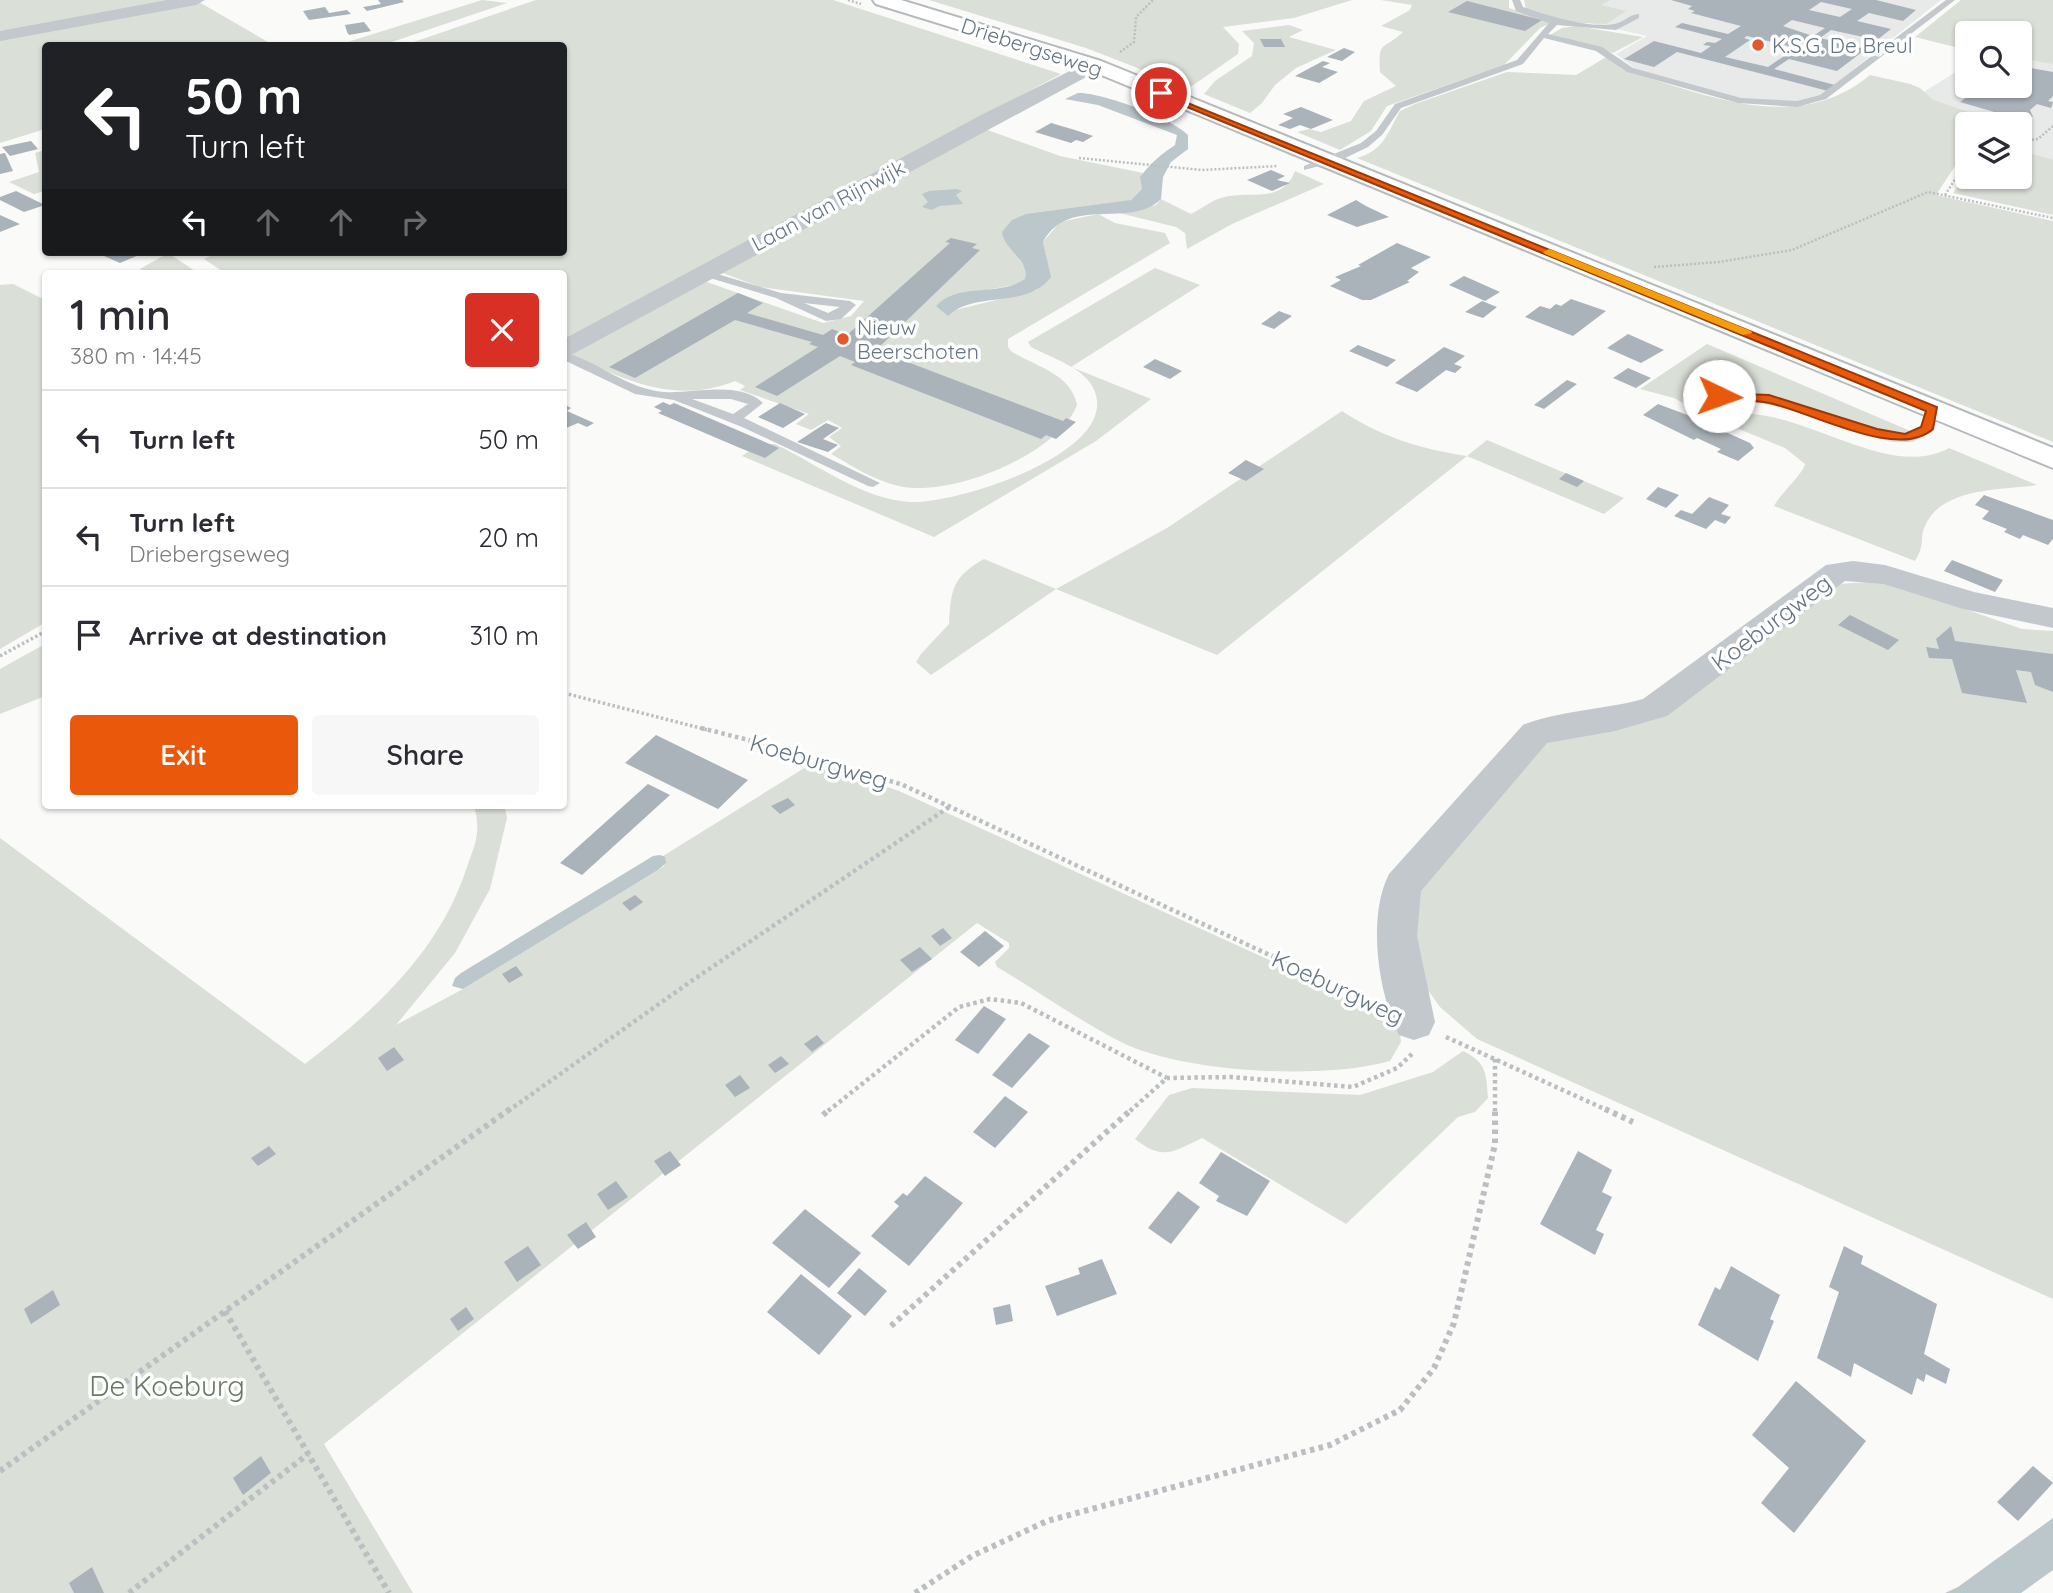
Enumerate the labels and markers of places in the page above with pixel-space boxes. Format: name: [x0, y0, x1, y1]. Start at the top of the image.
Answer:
place label: K.S.G. De Breul: [1772, 32, 1913, 58]
marker: K.S.G. De Breul: [1750, 37, 1766, 53]
pin: [1131, 63, 1191, 123]
place label: Nieuw Beerschoten: [857, 314, 979, 364]
marker: Nieuw Beerschoten: [835, 331, 851, 347]

